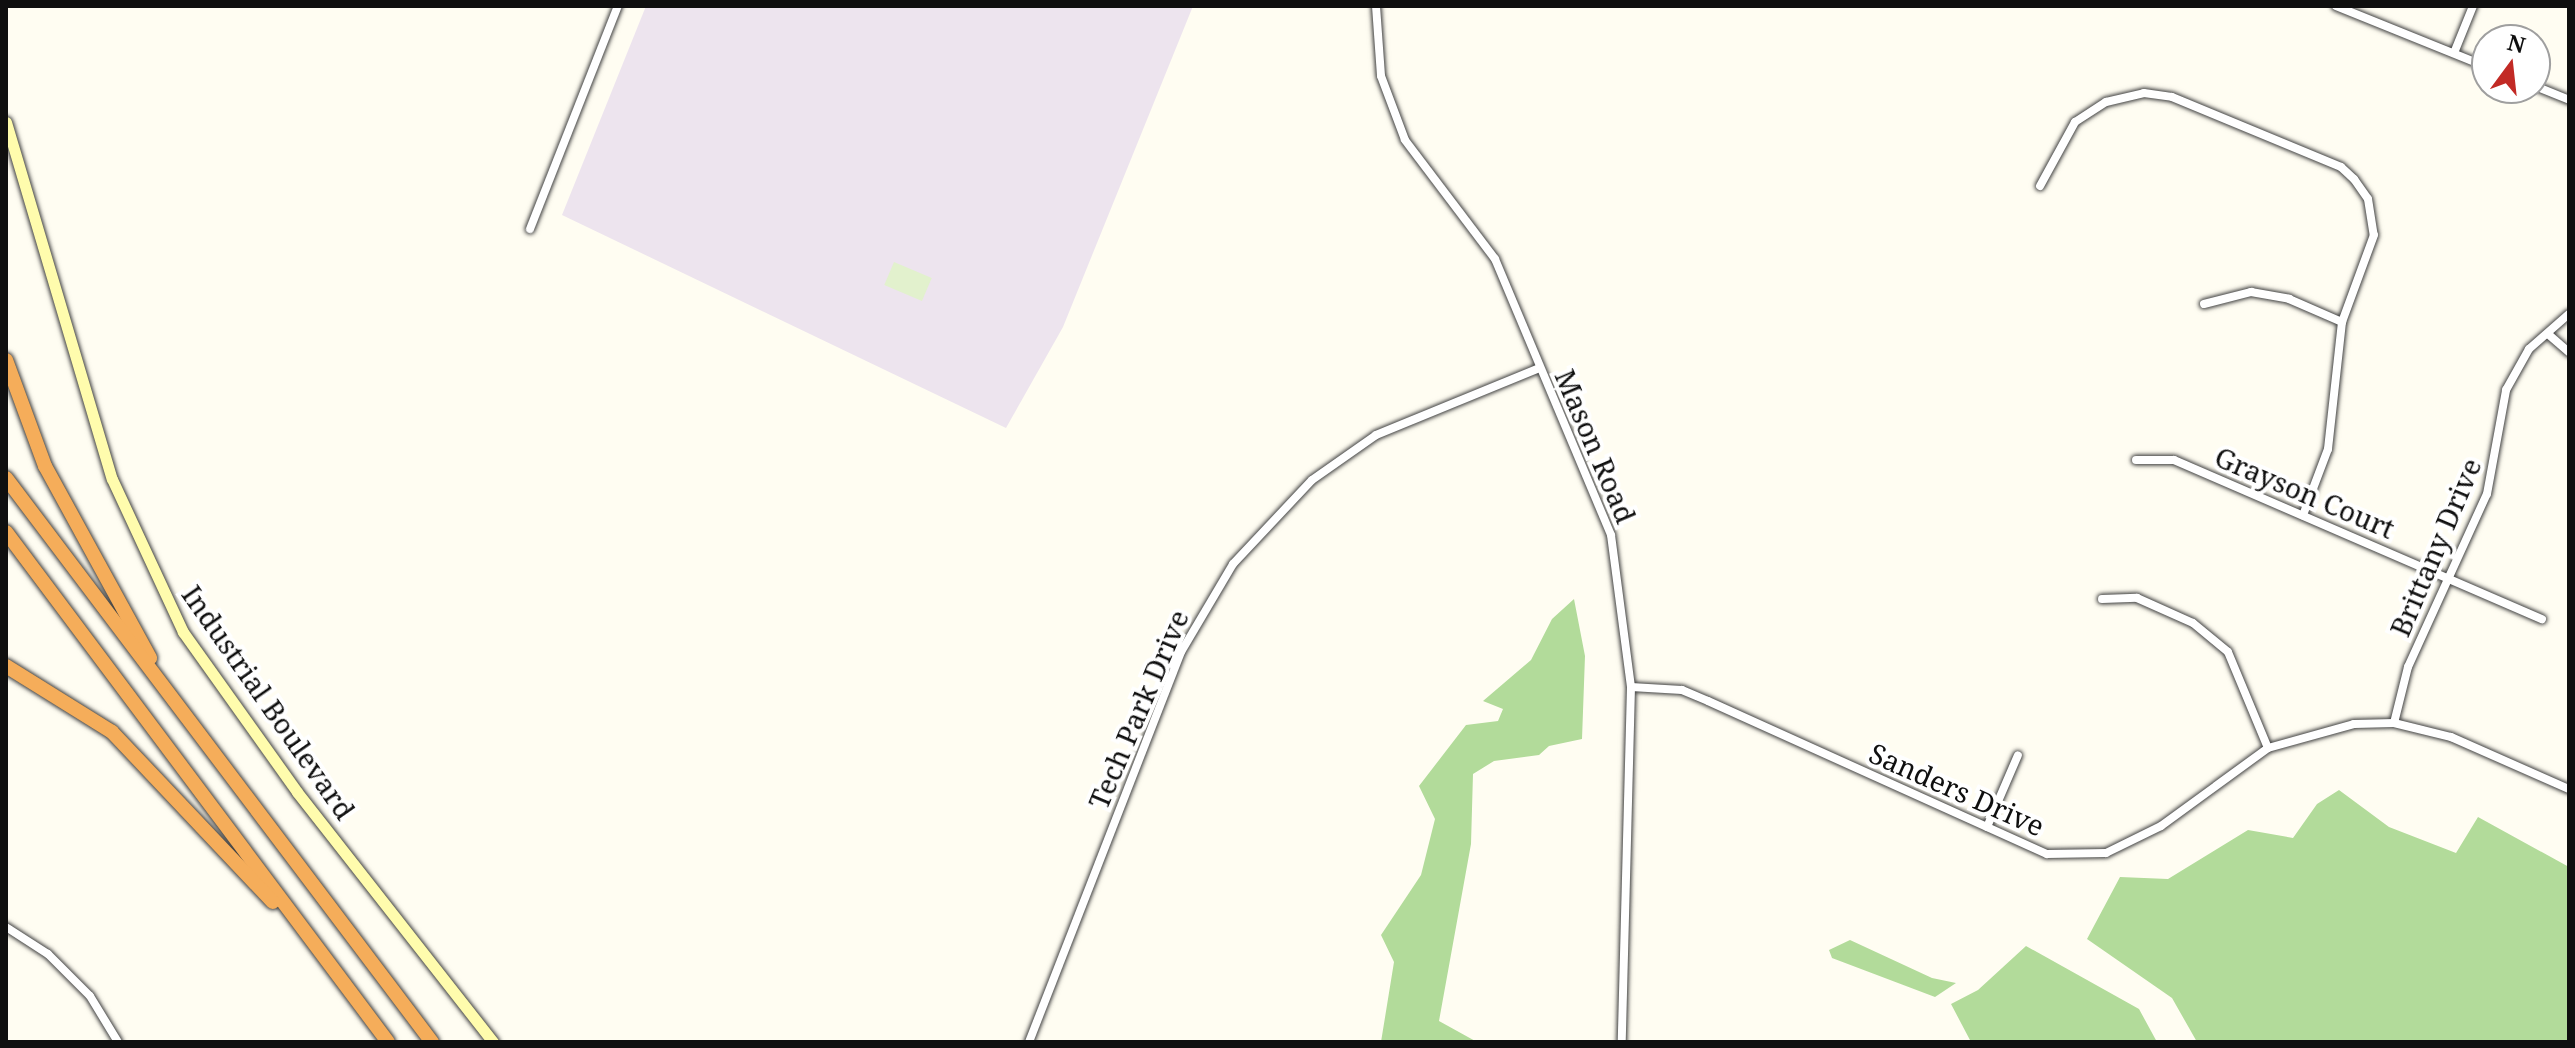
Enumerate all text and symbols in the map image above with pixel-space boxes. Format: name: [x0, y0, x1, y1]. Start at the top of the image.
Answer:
north arrow: [2471, 24, 2551, 104]
text: N: [2504, 26, 2529, 59]
street label: Mason Road: [1549, 364, 1643, 528]
street label: Grayson Court: [2210, 439, 2400, 545]
street label: Brittany Drive: [2382, 453, 2488, 641]
street label: Industrial Boulevard: [176, 579, 362, 825]
street label: Tech Park Drive: [1081, 604, 1195, 814]
street label: Sanders Drive: [1864, 735, 2050, 843]

